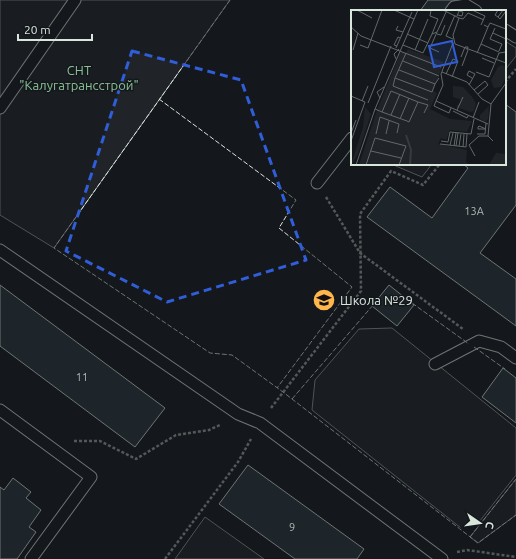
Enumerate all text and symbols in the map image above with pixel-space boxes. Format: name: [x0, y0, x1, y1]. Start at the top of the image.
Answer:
inset map: [351, 10, 506, 165]
scale bar: [18, 16, 92, 42]
text: 20 m: [24, 23, 51, 36]
park label: СНТ "Калугатрансстрой": [19, 63, 139, 92]
house number: 13А: [464, 205, 485, 217]
school or university icon: Школа №29: [311, 287, 337, 313]
place label: Школа №29: [340, 293, 413, 307]
house number: 11: [76, 371, 88, 383]
north arrow: [460, 503, 500, 543]
text: С: [483, 520, 496, 530]
house number: 9: [289, 521, 295, 533]

